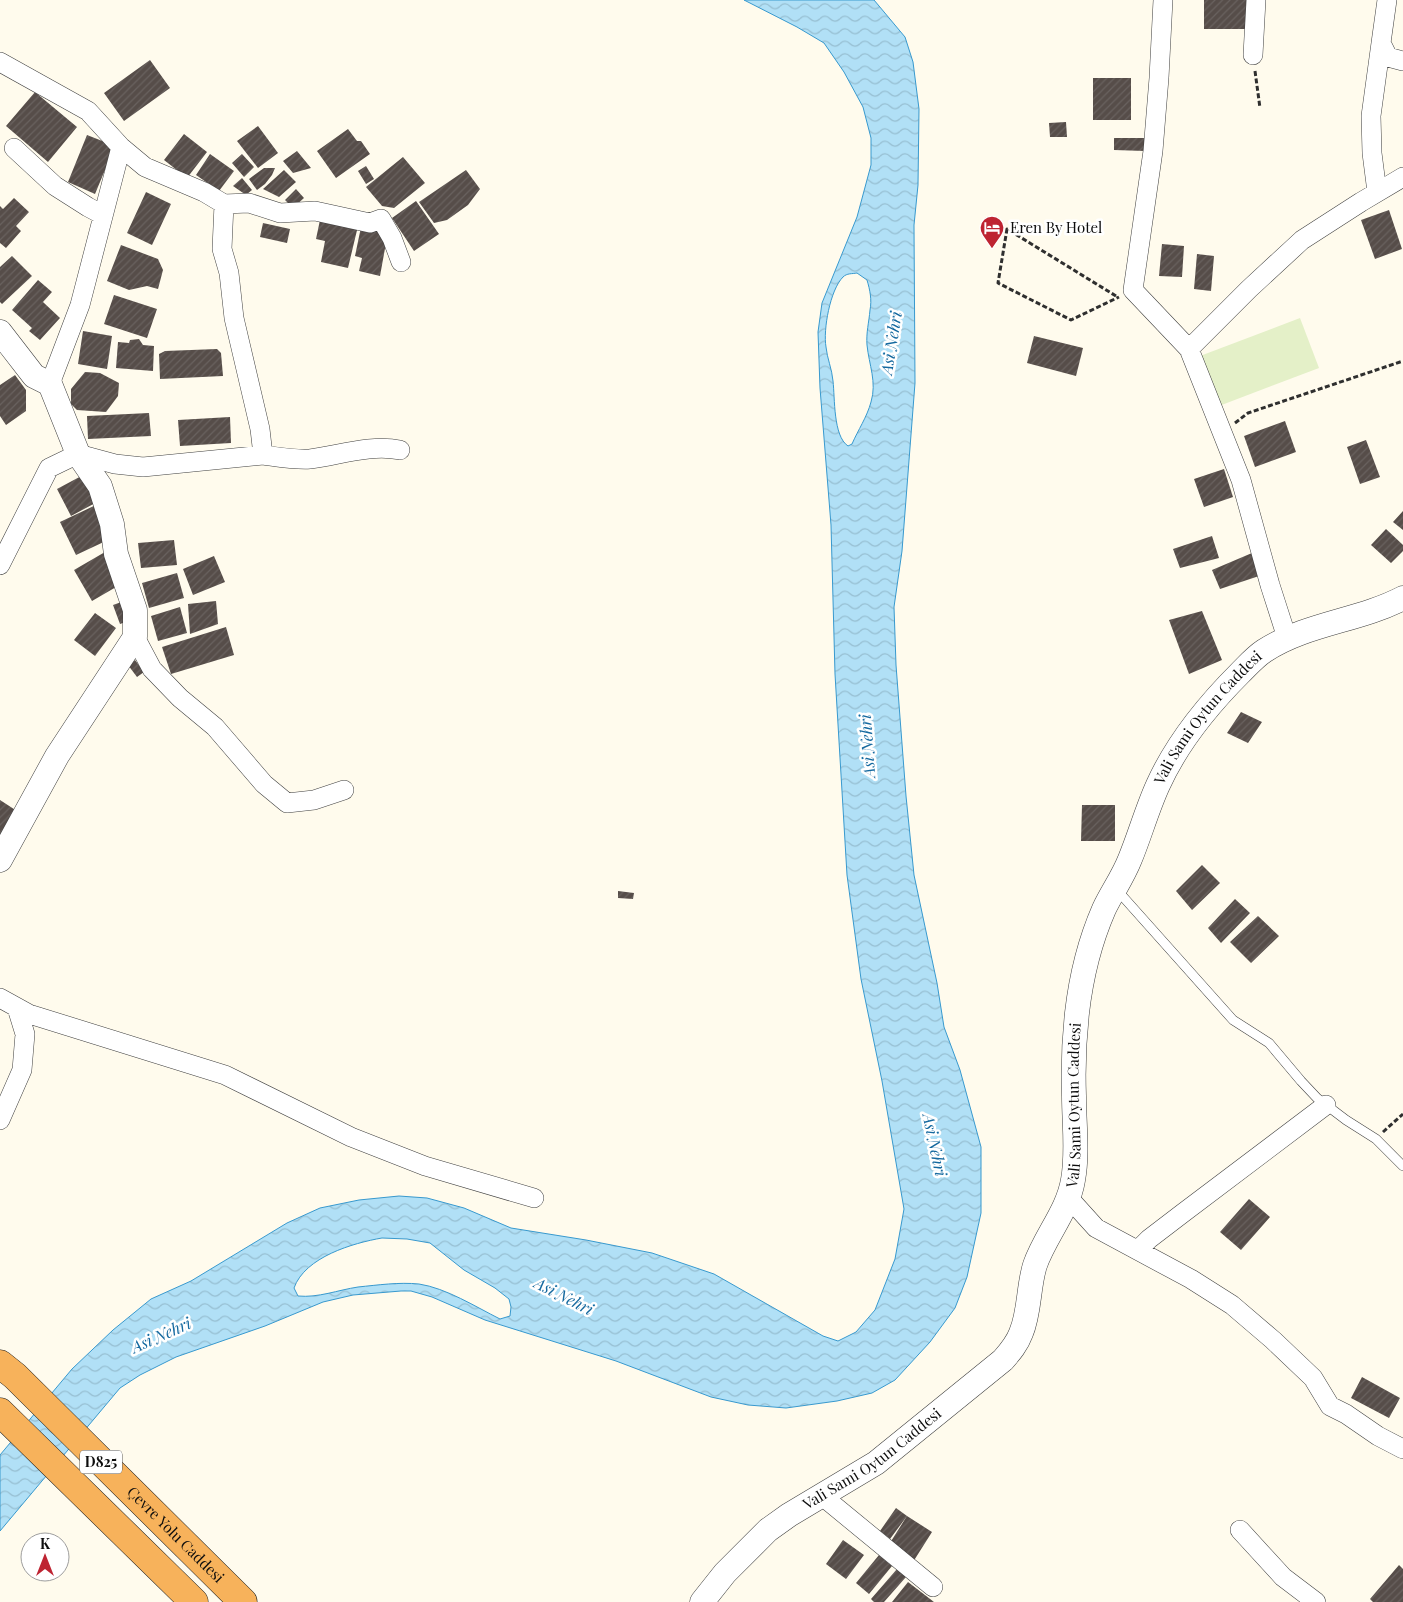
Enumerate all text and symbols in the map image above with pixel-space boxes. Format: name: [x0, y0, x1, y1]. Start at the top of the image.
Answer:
hotel icon: Eren By Hotel: [979, 215, 1005, 249]
place label: Eren By Hotel: [1010, 217, 1102, 237]
water label: Asi Nehri: [875, 309, 906, 378]
street label: Vali Sami Oytun Caddesi: [1148, 645, 1266, 788]
water label: Asi Nehri: [854, 712, 879, 780]
street label: Vali Sami Oytun Caddesi: [1061, 1021, 1085, 1190]
water label: Asi Nehri: [918, 1110, 953, 1179]
water label: Asi Nehri: [529, 1271, 598, 1320]
water label: Asi Nehri: [126, 1312, 195, 1358]
street label: Vali Sami Oytun Caddesi: [798, 1403, 945, 1514]
road number: D825: [80, 1450, 122, 1474]
street label: Çevre Yolu Caddesi: [123, 1482, 229, 1587]
north arrow: [20, 1532, 70, 1582]
text: K: [40, 1534, 51, 1553]

